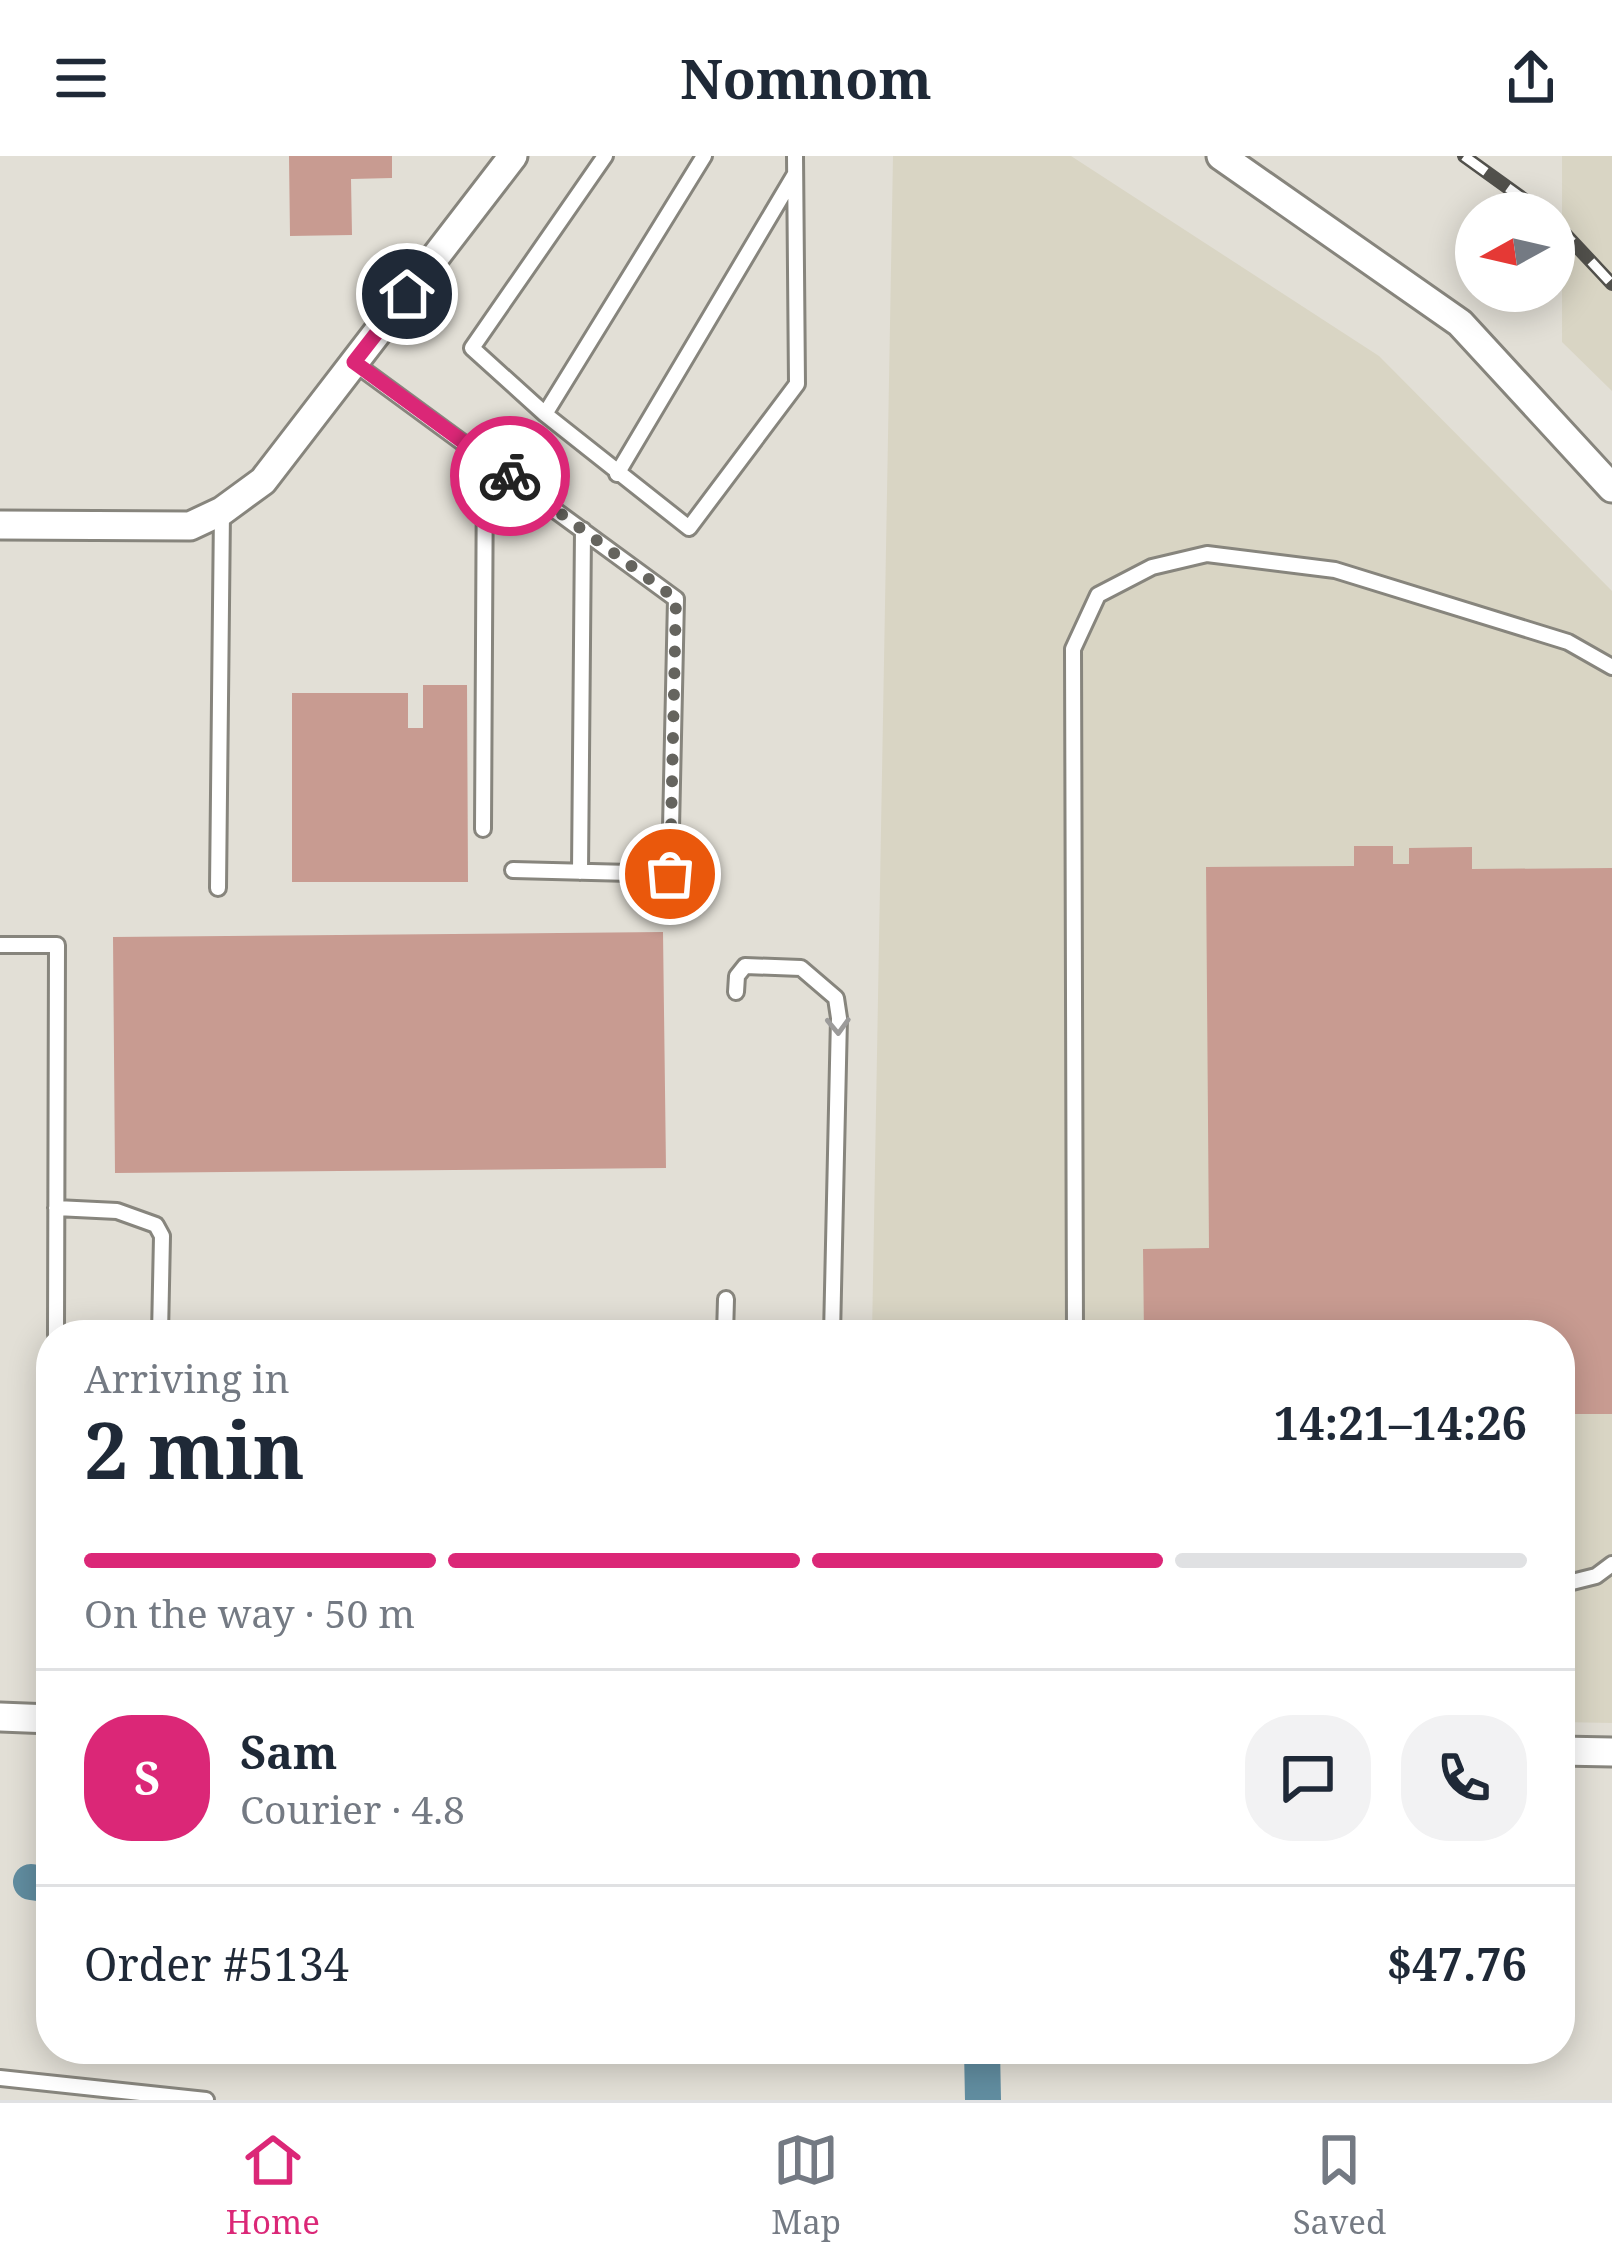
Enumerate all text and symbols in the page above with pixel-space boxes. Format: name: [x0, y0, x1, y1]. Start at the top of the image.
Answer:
text: Nomnom: [680, 41, 932, 115]
icon: menu: [48, 45, 114, 111]
icon: share: [1498, 45, 1564, 111]
north arrow: [1455, 192, 1575, 312]
map controls: [1455, 192, 1575, 312]
pin: [356, 243, 458, 345]
icon: home: [374, 261, 440, 327]
courier: [450, 416, 570, 536]
icon: bike: [477, 443, 543, 509]
pin: [619, 823, 721, 925]
icon: bag: [637, 841, 703, 907]
one-way arrow: [824, 1017, 850, 1036]
text: Arriving in: [84, 1351, 290, 1404]
text: 14:21–14:26: [1274, 1392, 1527, 1453]
text: 2 min: [84, 1396, 305, 1502]
text: On the way · 50 m: [84, 1586, 415, 1639]
button: chat: [1245, 1715, 1371, 1841]
button: phone: [1401, 1715, 1527, 1841]
text: Sam: [240, 1721, 337, 1782]
text: S: [134, 1747, 160, 1808]
text: Courier · 4.8: [240, 1782, 465, 1835]
text: Order #5134: [84, 1933, 349, 1994]
text: $47.76: [1387, 1933, 1527, 1994]
tab: Home: [226, 2127, 320, 2244]
tab: Map: [771, 2127, 841, 2244]
tab: Saved: [1293, 2127, 1386, 2244]

